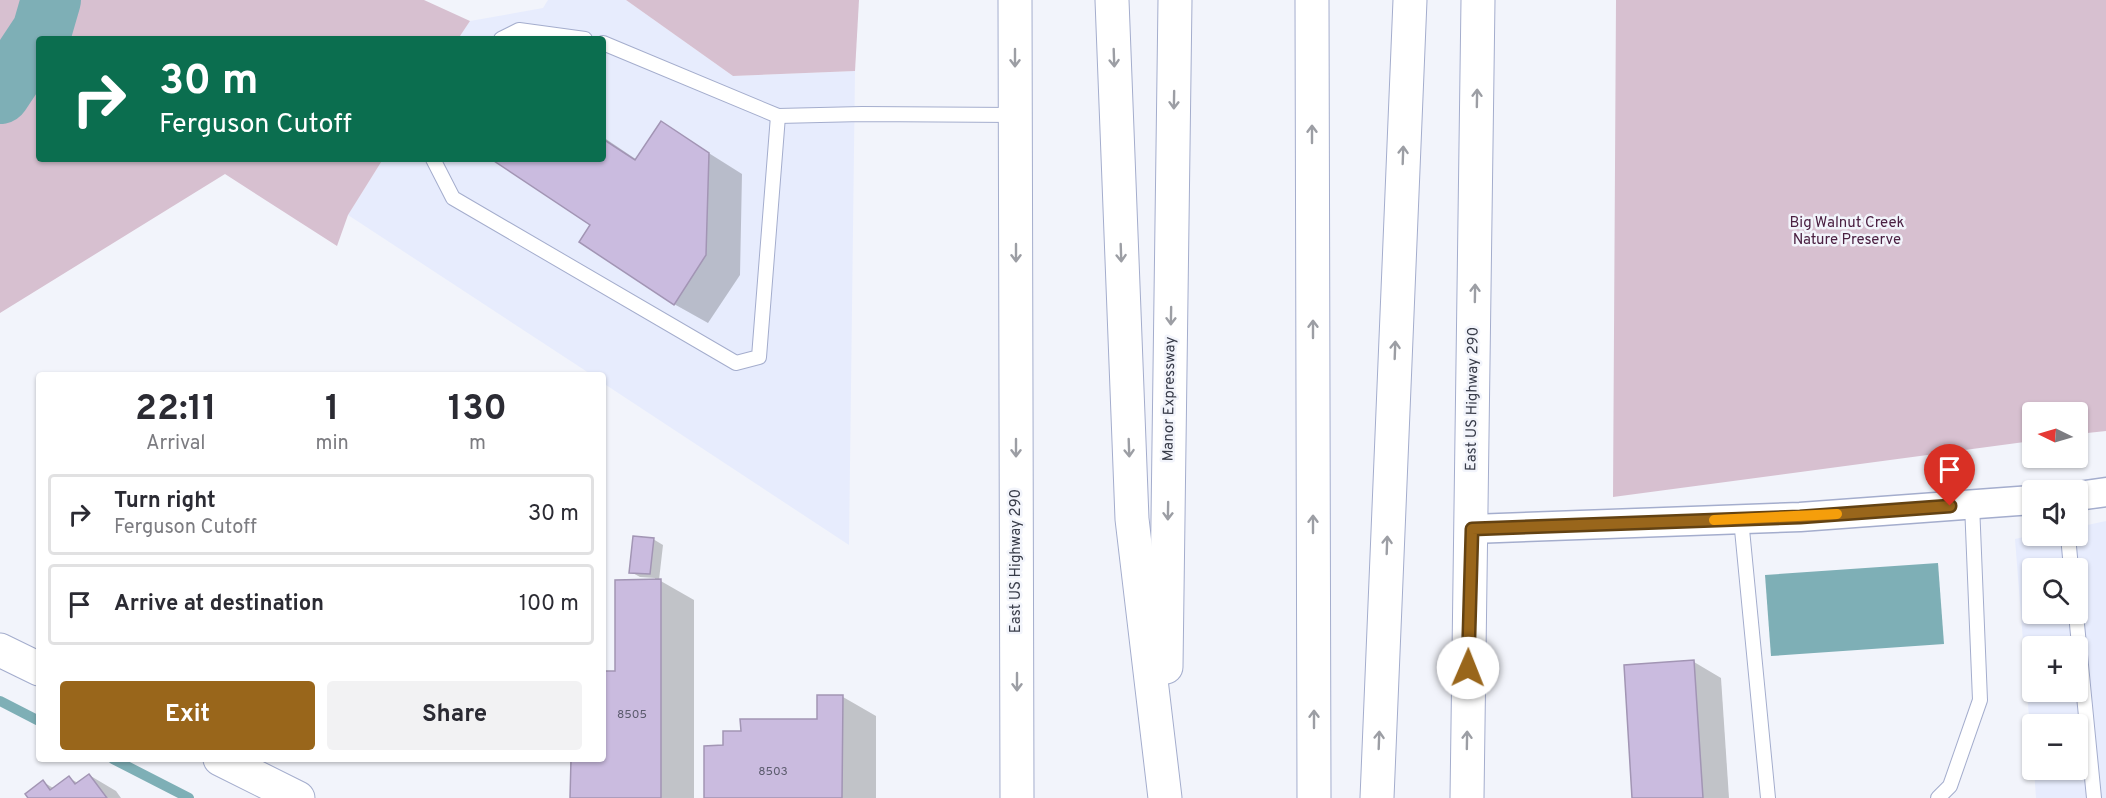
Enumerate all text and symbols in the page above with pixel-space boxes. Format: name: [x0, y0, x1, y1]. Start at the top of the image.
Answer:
one-way arrow: [1009, 48, 1021, 68]
one-way arrow: [1108, 48, 1120, 68]
text: 30 m: [159, 56, 258, 109]
icon: right: [60, 60, 138, 138]
one-way arrow: [1471, 88, 1483, 108]
one-way arrow: [1168, 90, 1180, 110]
text: Ferguson Cutoff: [159, 108, 352, 142]
one-way arrow: [1306, 124, 1318, 144]
one-way arrow: [1397, 146, 1409, 166]
park label: Big Walnut Creek Nature Preserve: [1790, 214, 1905, 250]
one-way arrow: [1010, 243, 1022, 263]
one-way arrow: [1116, 243, 1127, 263]
one-way arrow: [1469, 283, 1481, 303]
one-way arrow: [1165, 306, 1177, 326]
one-way arrow: [1307, 319, 1319, 339]
street label: East US Highway 290: [1462, 327, 1484, 471]
street label: Manor Expressway: [1159, 336, 1181, 462]
one-way arrow: [1390, 340, 1401, 360]
text: 22:11: [135, 387, 217, 433]
text: 1: [325, 387, 339, 433]
text: 130: [448, 387, 507, 433]
north arrow: [2022, 402, 2088, 468]
map controls: [2022, 402, 2088, 780]
text: Arrival: [146, 431, 206, 457]
text: min: [316, 431, 349, 457]
text: m: [469, 431, 486, 457]
one-way arrow: [1010, 438, 1022, 458]
one-way arrow: [1123, 438, 1135, 458]
pin: [1924, 444, 1975, 506]
icon: arrive: [1933, 453, 1966, 486]
button: sound: [2022, 480, 2088, 546]
text: Turn right: [114, 488, 216, 515]
street label: East US Highway 290: [1007, 489, 1026, 633]
icon: right: [63, 498, 96, 531]
text: 30 m: [528, 501, 579, 528]
one-way arrow: [1163, 501, 1174, 521]
one-way arrow: [1307, 514, 1319, 534]
text: Ferguson Cutoff: [114, 515, 257, 541]
one-way arrow: [1382, 535, 1393, 555]
button: search: [2022, 558, 2088, 624]
icon: arrive: [63, 588, 96, 621]
text: Arrive at destination: [114, 591, 324, 618]
text: 100 m: [519, 591, 579, 618]
position arrow: [1436, 636, 1500, 700]
button: +: [2022, 636, 2088, 702]
one-way arrow: [1011, 671, 1023, 691]
button: Exit: [60, 681, 315, 750]
button: Share: [327, 681, 582, 750]
house number: 8505: [617, 707, 647, 723]
one-way arrow: [1308, 709, 1320, 729]
button: −: [2022, 714, 2088, 780]
one-way arrow: [1374, 730, 1385, 750]
one-way arrow: [1461, 730, 1473, 750]
house number: 8503: [758, 764, 788, 780]

